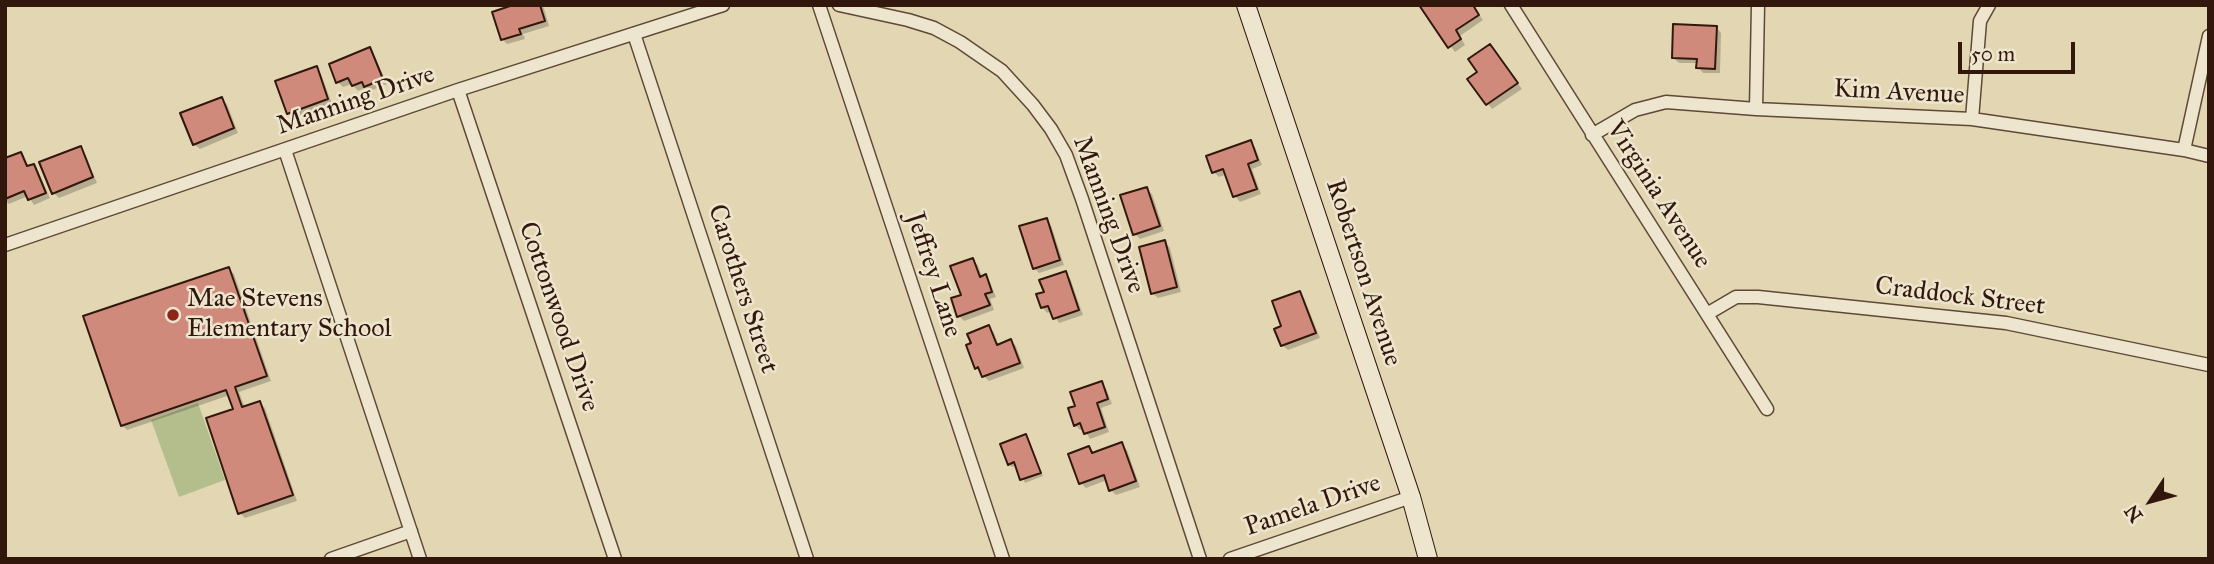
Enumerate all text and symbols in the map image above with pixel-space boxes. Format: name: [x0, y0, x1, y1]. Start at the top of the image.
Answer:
scale bar: [1962, 28, 2079, 72]
text: 50 m: [1971, 41, 2015, 67]
street label: Manning Drive: [273, 59, 439, 143]
street label: Kim Avenue: [1833, 74, 1965, 112]
street label: Virginia Avenue: [1599, 115, 1717, 275]
street label: Manning Drive: [1065, 132, 1151, 298]
street label: Robertson Avenue: [1318, 176, 1408, 370]
street label: Carothers Street: [700, 201, 784, 377]
street label: Jeffrey Lane: [898, 209, 968, 341]
street label: Cottonwood Drive: [511, 218, 605, 416]
street label: Craddock Street: [1873, 271, 2047, 323]
place label: Mae Stevens Elementary School: [187, 284, 391, 346]
marker: Mae Stevens Elementary School: [165, 307, 181, 323]
north arrow: [2116, 466, 2186, 536]
street label: Pamela Drive: [1241, 468, 1385, 544]
text: N: [2120, 500, 2148, 527]

